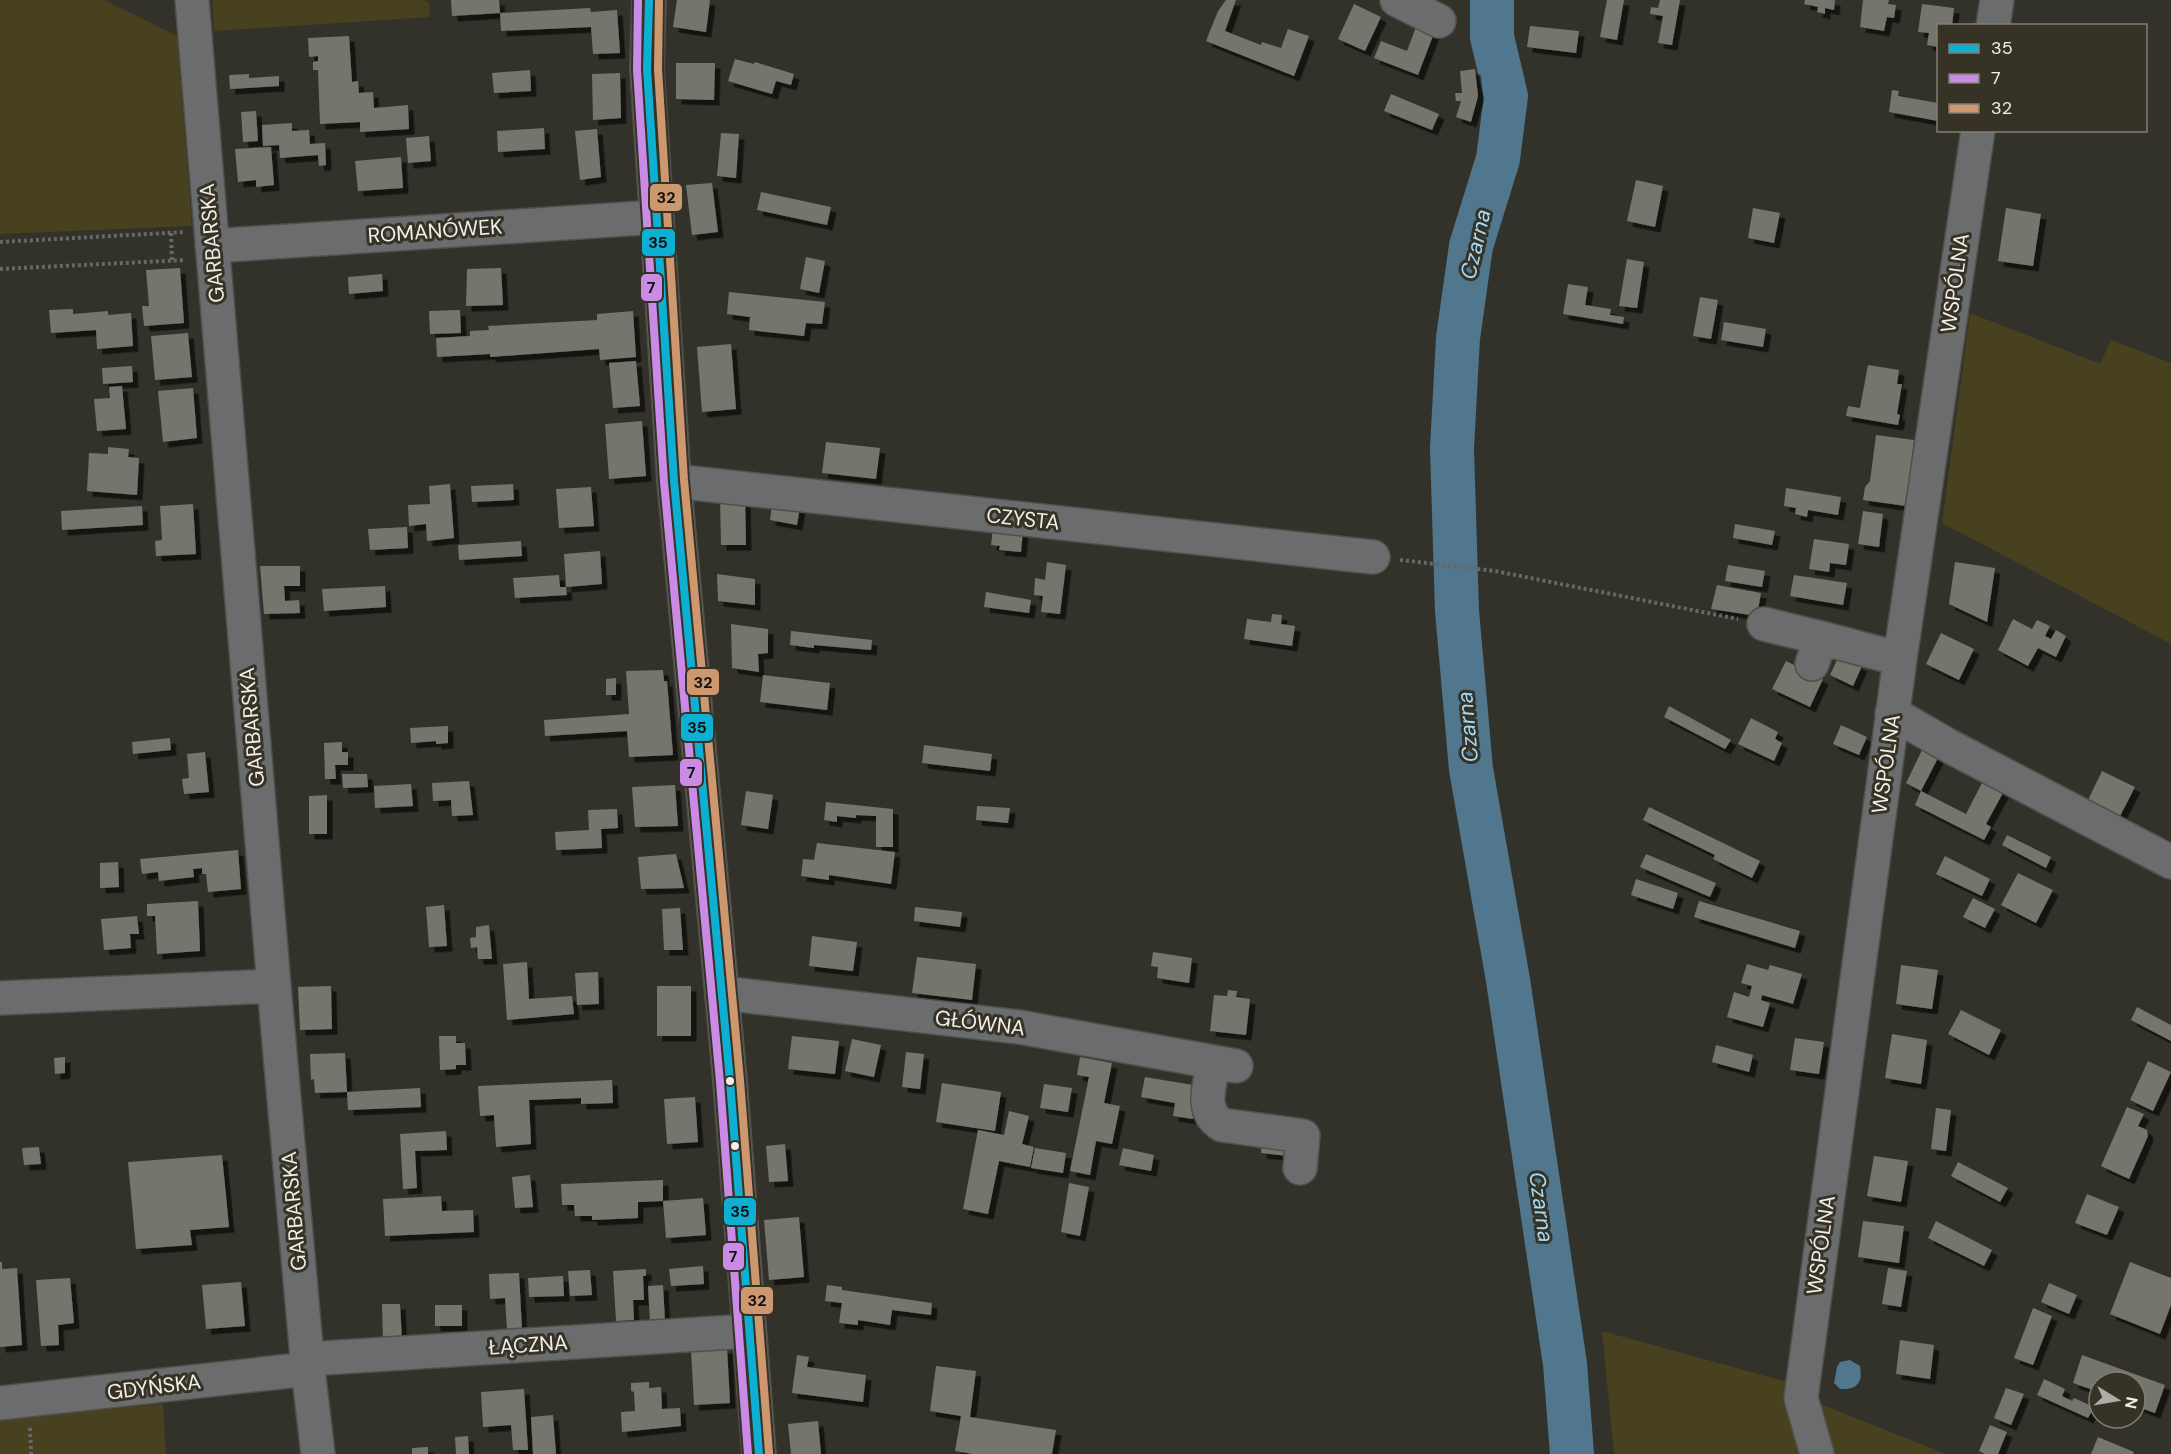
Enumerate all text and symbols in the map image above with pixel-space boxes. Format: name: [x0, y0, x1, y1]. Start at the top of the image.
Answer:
legend: [1937, 24, 2147, 132]
text: 35: [1991, 36, 2013, 60]
text: 7: [1991, 66, 2001, 90]
text: 32: [1991, 96, 2012, 120]
street label: GARBARSKA: [193, 182, 231, 304]
line badge: 32: [649, 183, 683, 212]
text: 32: [657, 187, 675, 208]
water label: Czarna: [1453, 206, 1498, 282]
street label: ROMANÓWEK: [367, 212, 503, 250]
line badge: 35: [641, 228, 676, 257]
street label: WSPÓLNA: [1934, 231, 1976, 335]
text: 35: [648, 232, 668, 253]
line badge: 7: [640, 273, 663, 302]
text: 7: [647, 277, 656, 298]
street label: CZYSTA: [985, 501, 1061, 537]
street label: GARBARSKA: [233, 666, 271, 788]
line badge: 32: [686, 668, 720, 696]
text: 32: [694, 672, 712, 693]
water label: Czarna: [1450, 690, 1485, 764]
street label: WSPÓLNA: [1865, 712, 1907, 816]
line badge: 35: [680, 713, 714, 742]
text: 35: [687, 717, 707, 738]
line badge: 7: [679, 758, 703, 787]
text: 7: [687, 762, 696, 783]
street label: GŁÓWNA: [933, 1004, 1027, 1042]
unlabelled marker: [724, 1075, 736, 1087]
unlabelled marker: [729, 1140, 741, 1152]
street label: GARBARSKA: [275, 1150, 313, 1272]
water label: Czarna: [1522, 1170, 1561, 1244]
street label: WSPÓLNA: [1800, 1193, 1842, 1297]
line badge: 35: [723, 1197, 757, 1226]
text: 35: [730, 1201, 750, 1222]
line badge: 7: [722, 1242, 745, 1271]
text: 7: [729, 1246, 738, 1267]
line badge: 32: [740, 1286, 774, 1315]
text: 32: [748, 1290, 766, 1311]
street label: ŁĄCZNA: [487, 1328, 569, 1362]
street label: GDYŃSKA: [105, 1367, 203, 1407]
north arrow: [2087, 1370, 2147, 1430]
text: N: [2120, 1395, 2143, 1410]

